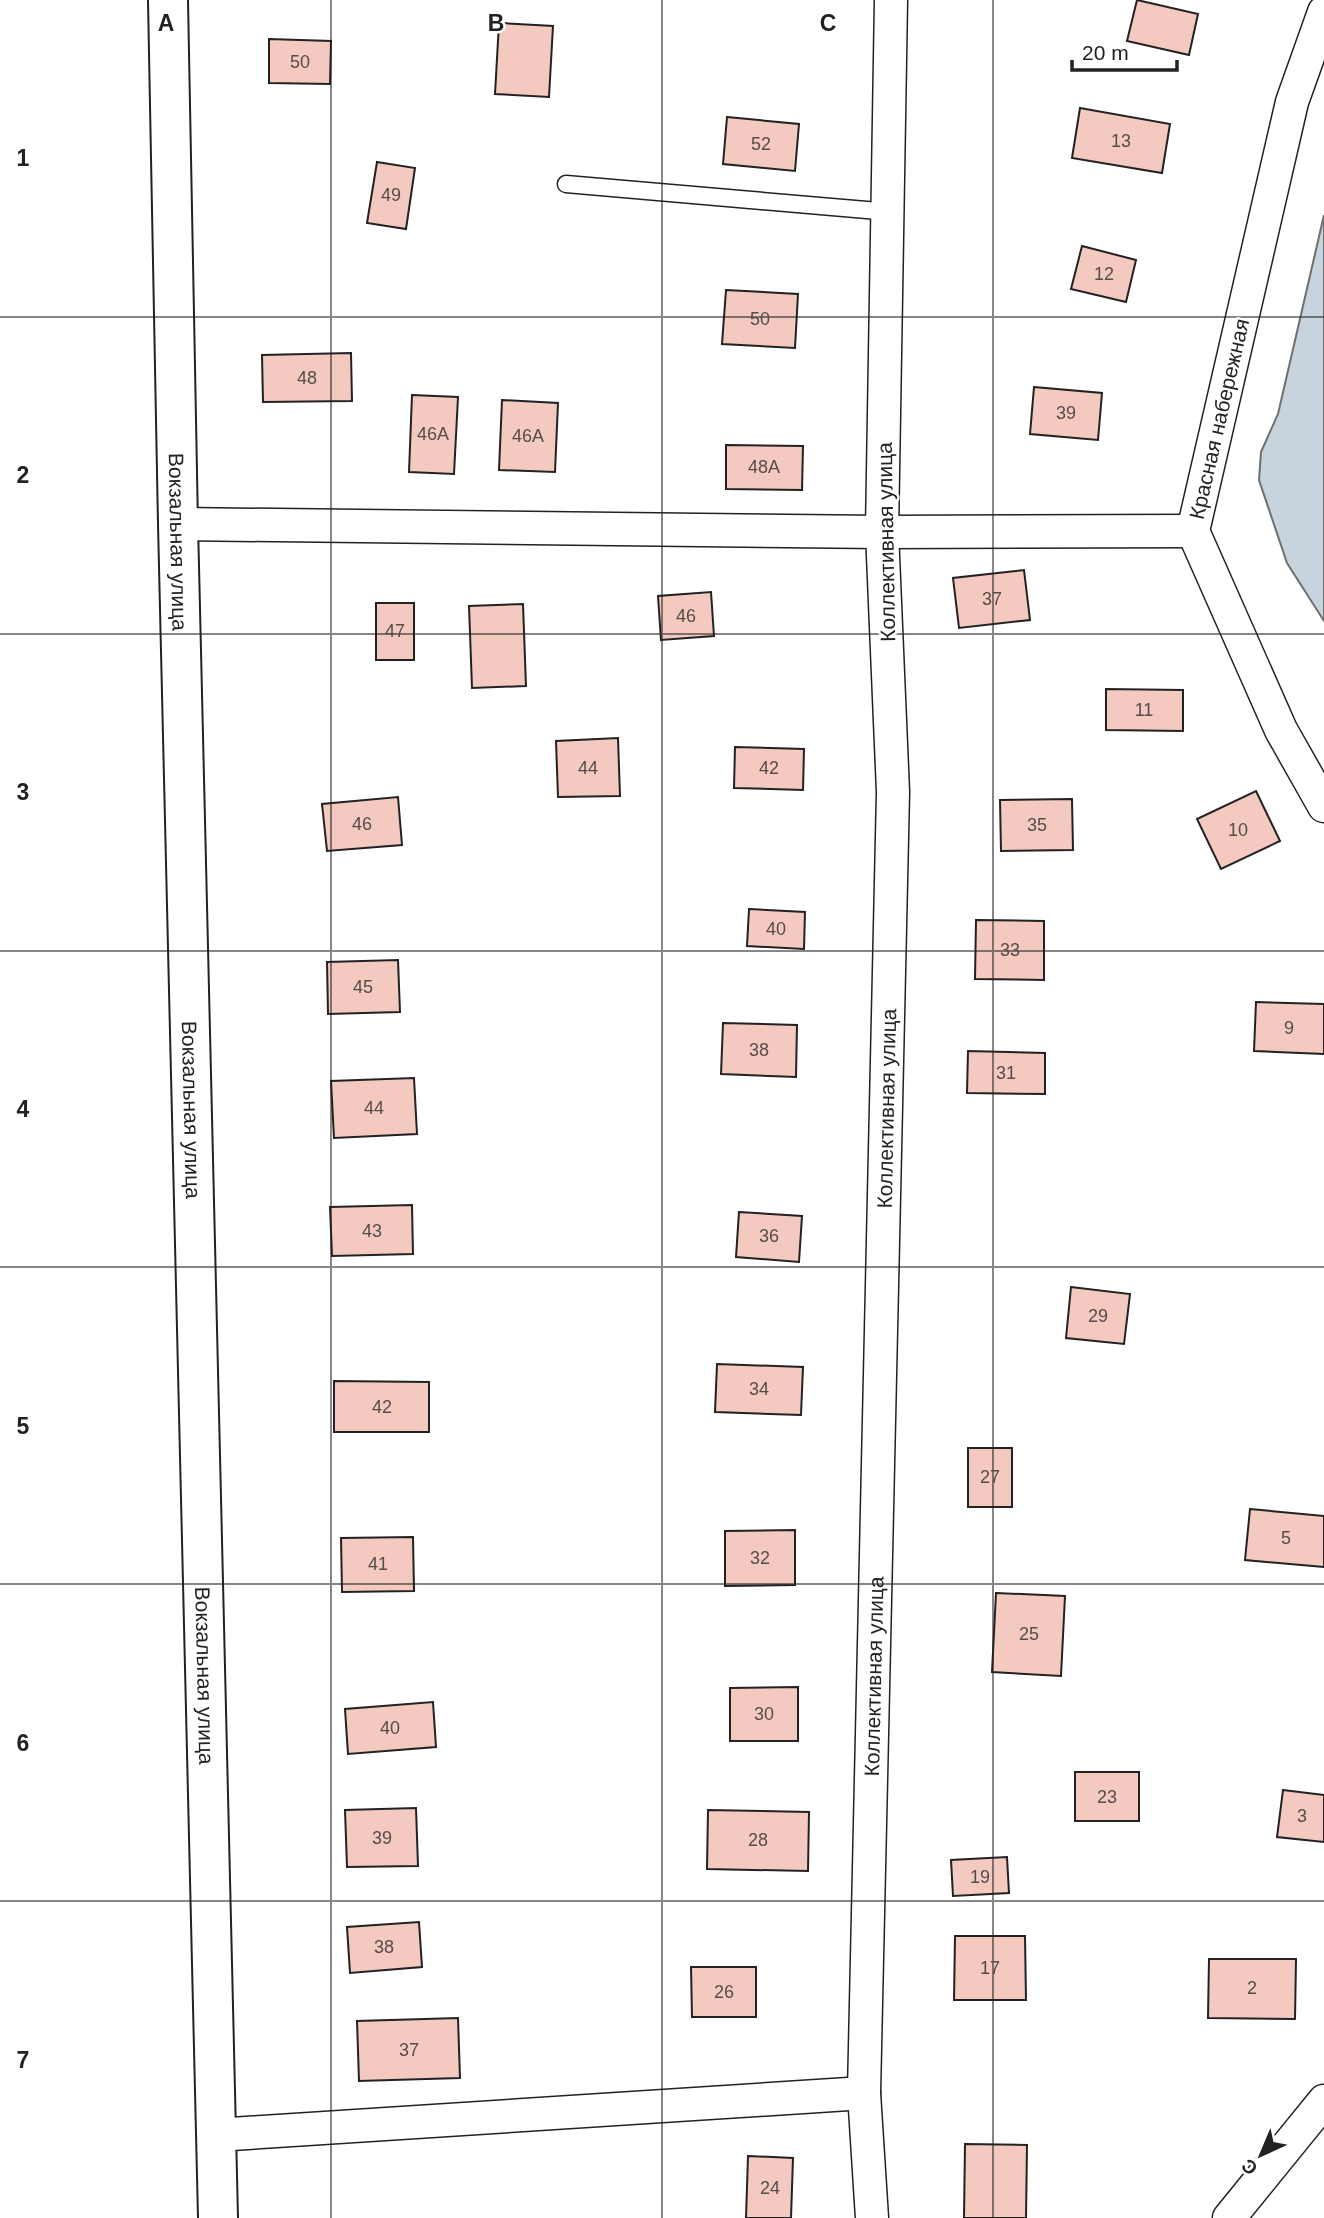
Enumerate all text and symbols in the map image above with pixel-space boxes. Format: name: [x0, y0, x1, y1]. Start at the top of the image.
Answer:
text: A: [158, 10, 174, 36]
text: B: [488, 10, 504, 36]
text: C: [820, 10, 836, 36]
scale bar: [1072, 28, 1177, 72]
text: 20 m: [1082, 41, 1129, 64]
house number: 50: [290, 52, 310, 72]
house number: 13: [1111, 131, 1131, 151]
house number: 52: [751, 134, 771, 154]
text: 1: [17, 145, 30, 171]
house number: 49: [381, 185, 401, 205]
house number: 12: [1094, 264, 1114, 284]
house number: 50: [750, 309, 770, 329]
street label: Красная набережная: [1185, 316, 1253, 522]
house number: 48: [297, 368, 317, 388]
house number: 39: [1056, 403, 1076, 423]
house number: 46А: [417, 424, 449, 444]
house number: 46А: [512, 426, 544, 446]
street label: Коллективная улица: [873, 442, 899, 642]
street label: Вокзальная улица: [165, 453, 192, 631]
house number: 48А: [748, 457, 780, 477]
text: 2: [17, 462, 29, 488]
house number: 37: [982, 589, 1002, 609]
house number: 46: [676, 606, 696, 626]
house number: 47: [385, 621, 405, 641]
house number: 11: [1135, 700, 1153, 720]
house number: 44: [578, 758, 598, 778]
house number: 42: [759, 758, 779, 778]
text: 3: [17, 779, 29, 805]
house number: 46: [352, 814, 372, 834]
house number: 35: [1027, 815, 1047, 835]
house number: 10: [1228, 820, 1248, 840]
house number: 40: [766, 919, 786, 939]
house number: 33: [1000, 940, 1020, 960]
house number: 45: [353, 977, 373, 997]
street label: Коллективная улица: [872, 1008, 900, 1209]
house number: 9: [1284, 1018, 1294, 1038]
street label: Вокзальная улица: [178, 1021, 205, 1199]
house number: 38: [749, 1040, 769, 1060]
house number: 31: [996, 1063, 1016, 1083]
text: 4: [17, 1096, 30, 1122]
house number: 44: [364, 1098, 384, 1118]
house number: 43: [362, 1221, 382, 1241]
house number: 36: [759, 1226, 779, 1246]
house number: 29: [1088, 1306, 1108, 1326]
house number: 34: [749, 1379, 769, 1399]
house number: 42: [372, 1397, 392, 1417]
text: 5: [17, 1413, 30, 1439]
house number: 27: [980, 1467, 1000, 1487]
house number: 5: [1281, 1528, 1291, 1548]
house number: 32: [750, 1548, 770, 1568]
house number: 41: [368, 1554, 388, 1574]
street label: Коллективная улица: [860, 1576, 887, 1777]
street label: Вокзальная улица: [192, 1586, 219, 1765]
house number: 25: [1019, 1624, 1039, 1644]
house number: 30: [754, 1704, 774, 1724]
house number: 40: [380, 1718, 400, 1738]
text: 6: [17, 1730, 29, 1756]
house number: 23: [1097, 1787, 1117, 1807]
house number: 3: [1297, 1806, 1307, 1826]
house number: 39: [372, 1828, 392, 1848]
house number: 28: [748, 1830, 768, 1850]
house number: 19: [970, 1867, 990, 1887]
house number: 38: [374, 1937, 394, 1957]
house number: 17: [980, 1958, 1000, 1978]
house number: 2: [1247, 1978, 1257, 1998]
house number: 26: [714, 1982, 734, 2002]
house number: 37: [399, 2040, 419, 2060]
text: 7: [17, 2047, 29, 2073]
north arrow: [1226, 2120, 1296, 2190]
text: С: [1237, 2154, 1262, 2179]
house number: 24: [760, 2178, 780, 2198]

